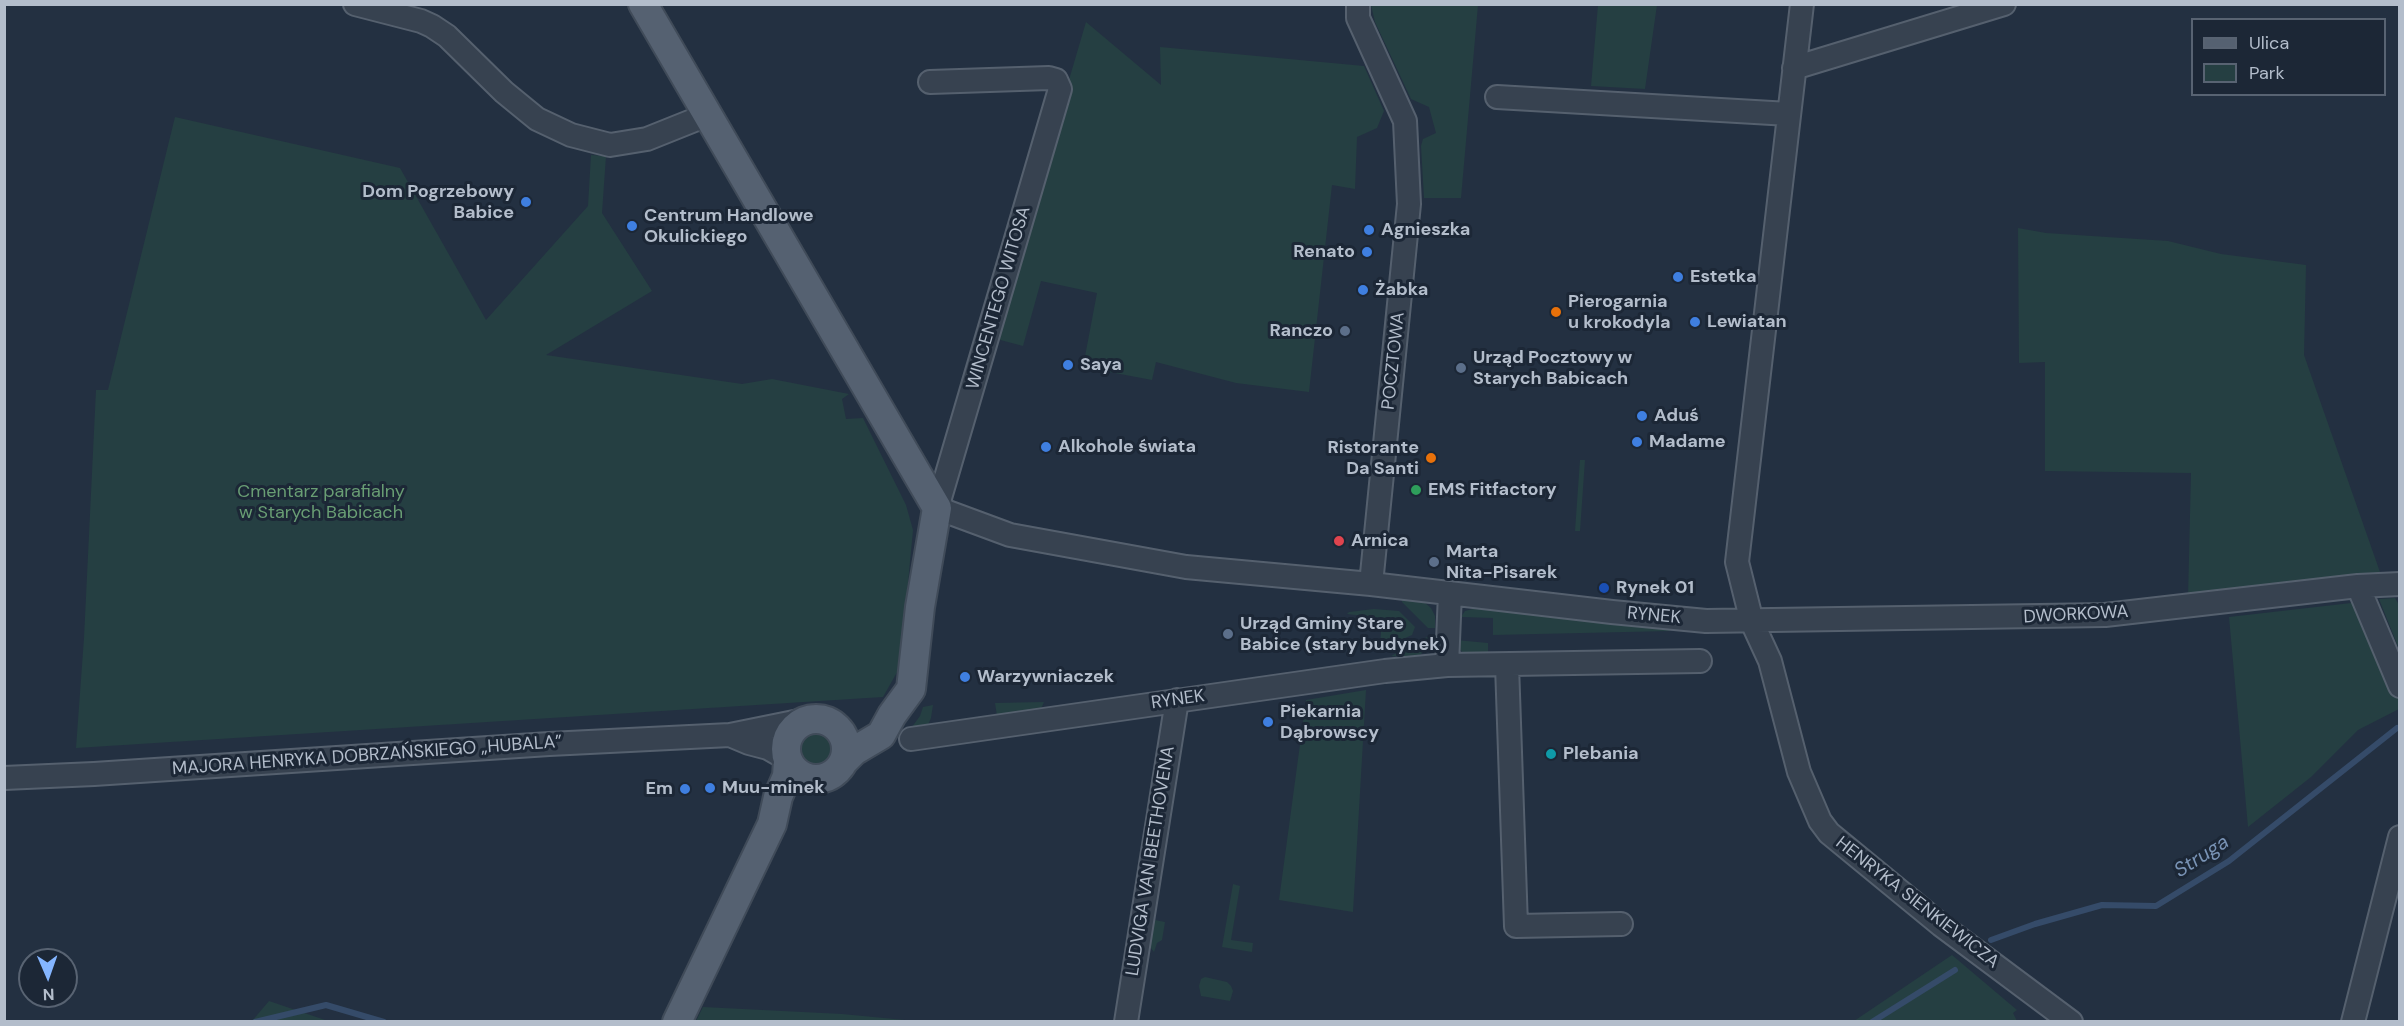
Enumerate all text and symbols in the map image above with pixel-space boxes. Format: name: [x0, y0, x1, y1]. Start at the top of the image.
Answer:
legend: [2191, 18, 2386, 96]
text: Ulica: [2249, 31, 2289, 55]
text: Park: [2249, 61, 2285, 85]
place label: Dom Pogrzebowy Babice: [362, 181, 514, 224]
marker: Dom Pogrzebowy Babice: [519, 195, 533, 209]
street label: WINCENTEGO WITOSA: [962, 204, 1036, 392]
place label: Centrum Handlowe Okulickiego: [644, 205, 814, 248]
marker: Centrum Handlowe Okulickiego: [625, 219, 639, 233]
place label: Agnieszka: [1381, 219, 1470, 241]
marker: Agnieszka: [1362, 223, 1376, 237]
place label: Renato: [1293, 241, 1355, 263]
marker: Renato: [1360, 245, 1374, 259]
place label: Estetka: [1690, 266, 1756, 288]
marker: Estetka: [1671, 270, 1685, 284]
place label: Żabka: [1375, 279, 1428, 301]
marker: Żabka: [1356, 283, 1370, 297]
place label: Pierogarnia u krokodyla: [1568, 291, 1671, 334]
marker: Pierogarnia u krokodyla: [1549, 305, 1563, 319]
street label: POCZTOWA: [1378, 311, 1410, 411]
place label: Lewiatan: [1707, 311, 1787, 333]
marker: Lewiatan: [1688, 315, 1702, 329]
place label: Ranczo: [1270, 320, 1333, 342]
marker: Ranczo: [1338, 324, 1352, 338]
place label: Urząd Pocztowy w Starych Babicach: [1473, 347, 1632, 389]
place label: Saya: [1080, 354, 1122, 376]
marker: Saya: [1061, 358, 1075, 372]
marker: Urząd Pocztowy w Starych Babicach: [1454, 361, 1468, 375]
place label: Aduś: [1654, 405, 1699, 427]
marker: Aduś: [1635, 409, 1649, 423]
place label: Madame: [1649, 431, 1726, 453]
marker: Madame: [1630, 435, 1644, 449]
place label: Alkohole świata: [1058, 436, 1196, 458]
place label: Ristorante Da Santi: [1327, 437, 1419, 480]
marker: Alkohole świata: [1039, 440, 1053, 454]
marker: Ristorante Da Santi: [1424, 451, 1438, 465]
place label: EMS Fitfactory: [1428, 479, 1557, 501]
park label: Cmentarz parafialny w Starych Babicach: [237, 481, 405, 524]
marker: EMS Fitfactory: [1409, 483, 1423, 497]
place label: Arnica: [1351, 530, 1409, 552]
marker: Arnica: [1332, 534, 1346, 548]
place label: Marta Nita-Pisarek: [1446, 541, 1557, 584]
marker: Marta Nita-Pisarek: [1427, 555, 1441, 569]
place label: Rynek 01: [1616, 577, 1694, 599]
marker: Rynek 01: [1597, 581, 1611, 595]
street label: DWORKOWA: [2023, 601, 2129, 629]
street label: RYNEK: [1626, 603, 1682, 629]
place label: Urząd Gminy Stare Babice (stary budynek): [1240, 613, 1447, 656]
marker: Urząd Gminy Stare Babice (stary budynek): [1221, 627, 1235, 641]
place label: Warzywniaczek: [977, 666, 1114, 688]
marker: Warzywniaczek: [958, 670, 972, 684]
street label: RYNEK: [1150, 686, 1206, 714]
place label: Piekarnia Dąbrowscy: [1280, 701, 1379, 744]
marker: Piekarnia Dąbrowscy: [1261, 715, 1275, 729]
street label: MAJORA HENRYKA DOBRZAŃSKIEGO „HUBALA”: [171, 732, 563, 780]
place label: Plebania: [1563, 743, 1639, 765]
street label: LUDVIGA VAN BEETHOVENA: [1122, 745, 1180, 977]
marker: Plebania: [1544, 747, 1558, 761]
place label: Muu-minek: [722, 777, 825, 799]
place label: Em: [646, 778, 673, 800]
marker: Muu-minek: [703, 781, 717, 795]
marker: Em: [678, 782, 692, 796]
water label: Struga: [2170, 830, 2234, 884]
street label: HENRYKA SIENKIEWICZA: [1831, 833, 2003, 973]
north arrow: [18, 948, 78, 1008]
text: N: [42, 984, 55, 1005]

